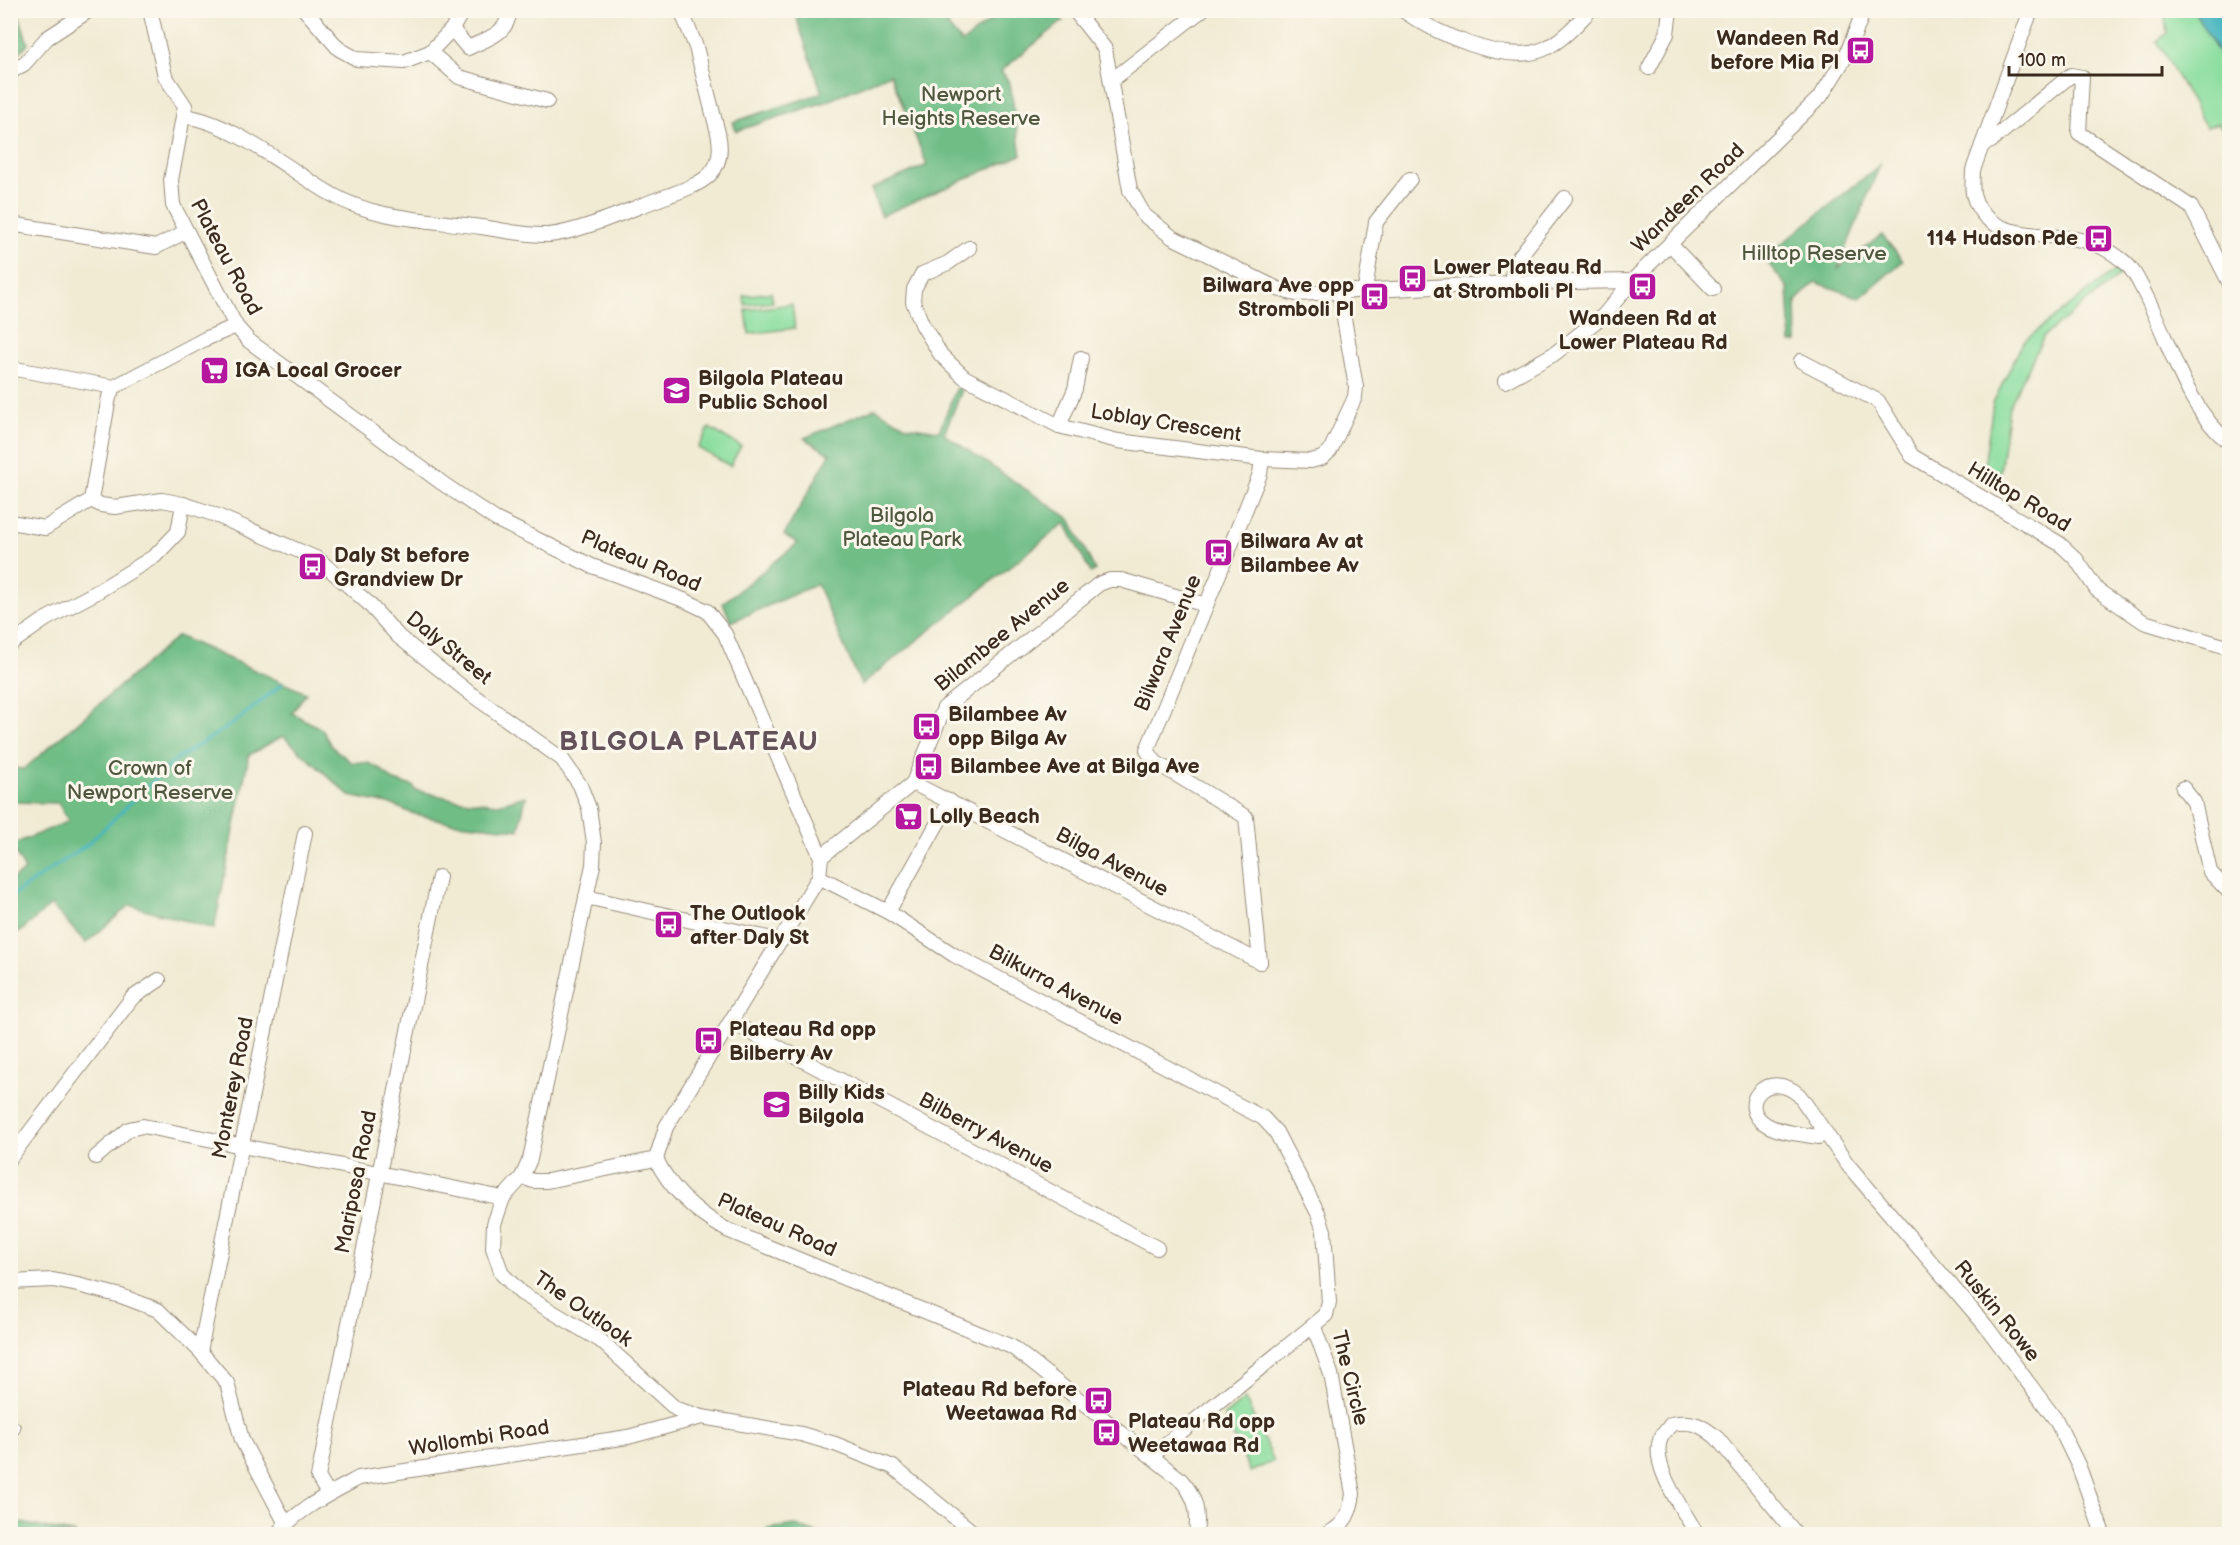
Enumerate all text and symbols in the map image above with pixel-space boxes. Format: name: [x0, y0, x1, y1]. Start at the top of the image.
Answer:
place label: Wandeen Rd before Mia Pl: [1710, 26, 1839, 75]
bus stop icon: Wandeen Rd before Mia Pl: [1844, 34, 1876, 66]
scale bar: [2009, 39, 2162, 77]
text: 100 m: [2018, 50, 2066, 71]
park label: Newport Heights Reserve: [882, 82, 1040, 131]
street label: Wandeen Road: [1626, 138, 1750, 258]
street label: Plateau Road: [185, 195, 267, 319]
bus stop icon: 114 Hudson Pde: [2083, 222, 2115, 254]
place label: 114 Hudson Pde: [1926, 226, 2078, 251]
park label: Hilltop Reserve: [1741, 241, 1887, 266]
place label: Lower Plateau Rd at Stromboli Pl: [1433, 255, 1602, 304]
bus stop icon: Lower Plateau Rd at Stromboli Pl: [1396, 263, 1428, 295]
bus stop icon: Wandeen Rd at Lower Plateau Rd: [1627, 271, 1659, 303]
place label: Bilwara Ave opp Stromboli Pl: [1202, 273, 1354, 322]
bus stop icon: Bilwara Ave opp Stromboli Pl: [1359, 281, 1391, 313]
place label: Wandeen Rd at Lower Plateau Rd: [1559, 306, 1727, 355]
supermarket icon: IGA Local Grocer: [198, 354, 230, 386]
place label: IGA Local Grocer: [235, 358, 402, 383]
place label: Bilgola Plateau Public School: [698, 366, 843, 415]
school or university icon: Bilgola Plateau Public School: [661, 374, 693, 406]
street label: Loblay Crescent: [1089, 399, 1244, 447]
street label: Hilltop Road: [1963, 456, 2075, 538]
park label: Bilgola Plateau Park: [842, 503, 962, 552]
street label: Plateau Road: [577, 524, 705, 598]
place label: Bilwara Av at Bilambee Av: [1240, 529, 1363, 578]
bus stop icon: Bilwara Av at Bilambee Av: [1203, 537, 1235, 569]
place label: Daly St before Grandview Dr: [334, 543, 470, 592]
bus stop icon: Daly St before Grandview Dr: [297, 551, 329, 583]
street label: Bilwara Avenue: [1129, 571, 1207, 715]
street label: Bilambee Avenue: [930, 573, 1074, 697]
street label: Daly Street: [401, 606, 497, 690]
place label: Bilambee Av opp Bilga Av: [948, 702, 1067, 751]
bus stop icon: Bilambee Av opp Bilga Av: [911, 710, 943, 742]
district label: BILGOLA PLATEAU: [559, 726, 819, 758]
bus stop icon: Bilambee Ave at Bilga Ave: [913, 750, 945, 782]
place label: Bilambee Ave at Bilga Ave: [950, 754, 1200, 779]
park label: Crown of Newport Reserve: [67, 756, 233, 805]
supermarket icon: Lolly Beach: [892, 800, 924, 832]
place label: Lolly Beach: [929, 804, 1040, 829]
street label: Bilga Avenue: [1051, 822, 1173, 902]
place label: The Outlook after Daly St: [690, 901, 809, 950]
bus stop icon: The Outlook after Daly St: [653, 909, 685, 941]
street label: Bilkurra Avenue: [985, 939, 1127, 1031]
street label: Monterey Road: [207, 1015, 259, 1161]
place label: Plateau Rd opp Bilberry Av: [729, 1017, 876, 1066]
bus stop icon: Plateau Rd opp Bilberry Av: [692, 1025, 724, 1057]
place label: Billy Kids Bilgola: [798, 1080, 885, 1129]
street label: Bilberry Avenue: [914, 1087, 1058, 1179]
school or university icon: Billy Kids Bilgola: [761, 1088, 793, 1120]
street label: Mariposa Road: [330, 1108, 382, 1256]
street label: Plateau Road: [713, 1188, 841, 1262]
street label: Ruskin Rowe: [1949, 1255, 2045, 1367]
street label: The Outlook: [529, 1266, 638, 1353]
street label: The Circle: [1326, 1328, 1374, 1428]
place label: Plateau Rd before Weetawaa Rd: [902, 1377, 1077, 1426]
bus stop icon: Plateau Rd before Weetawaa Rd: [1082, 1385, 1114, 1417]
place label: Plateau Rd opp Weetawaa Rd: [1128, 1409, 1275, 1458]
street label: Wollombi Road: [407, 1415, 551, 1461]
bus stop icon: Plateau Rd opp Weetawaa Rd: [1091, 1417, 1123, 1449]

